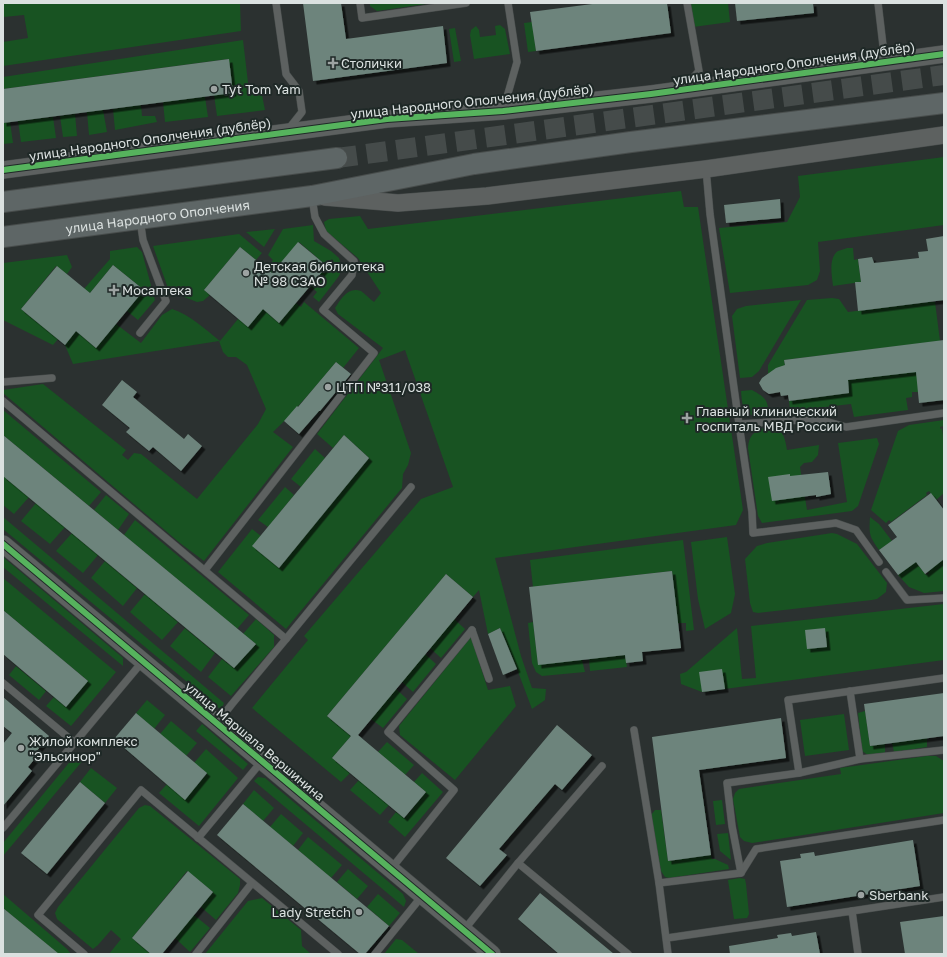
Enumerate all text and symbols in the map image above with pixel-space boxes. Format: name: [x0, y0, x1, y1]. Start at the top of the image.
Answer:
street label: улица Народного Ополчения (дублёр): [672, 38, 916, 88]
place label: Столички: [341, 55, 402, 71]
marker: Столички: [328, 58, 338, 68]
street label: улица Народного Ополчения (дублёр): [350, 80, 594, 122]
place label: Tyt Tom Yam: [222, 81, 301, 97]
marker: Tyt Tom Yam: [209, 84, 219, 94]
street label: улица Народного Ополчения (дублёр): [28, 114, 272, 164]
street label: улица Народного Ополчения: [65, 196, 251, 237]
place label: Детская библиотека № 98 СЗАО: [254, 258, 384, 289]
marker: Детская библиотека № 98 СЗАО: [241, 268, 251, 278]
place label: Мосаптека: [122, 282, 192, 298]
marker: Мосаптека: [109, 285, 119, 295]
place label: ЦТП №311/038: [336, 379, 431, 395]
marker: ЦТП №311/038: [323, 382, 333, 392]
place label: Главный клинический госпиталь МВД России: [696, 403, 842, 434]
marker: Главный клинический госпиталь МВД России: [681, 412, 693, 424]
street label: улица Маршала Вершинина: [182, 678, 328, 804]
place label: Жилой комплекс "Эльсинор": [29, 733, 138, 764]
marker: Жилой комплекс "Эльсинор": [16, 743, 26, 753]
place label: Sberbank: [869, 887, 929, 903]
marker: Sberbank: [856, 890, 866, 900]
place label: Lady Stretch: [272, 904, 351, 920]
marker: Lady Stretch: [354, 907, 364, 917]

